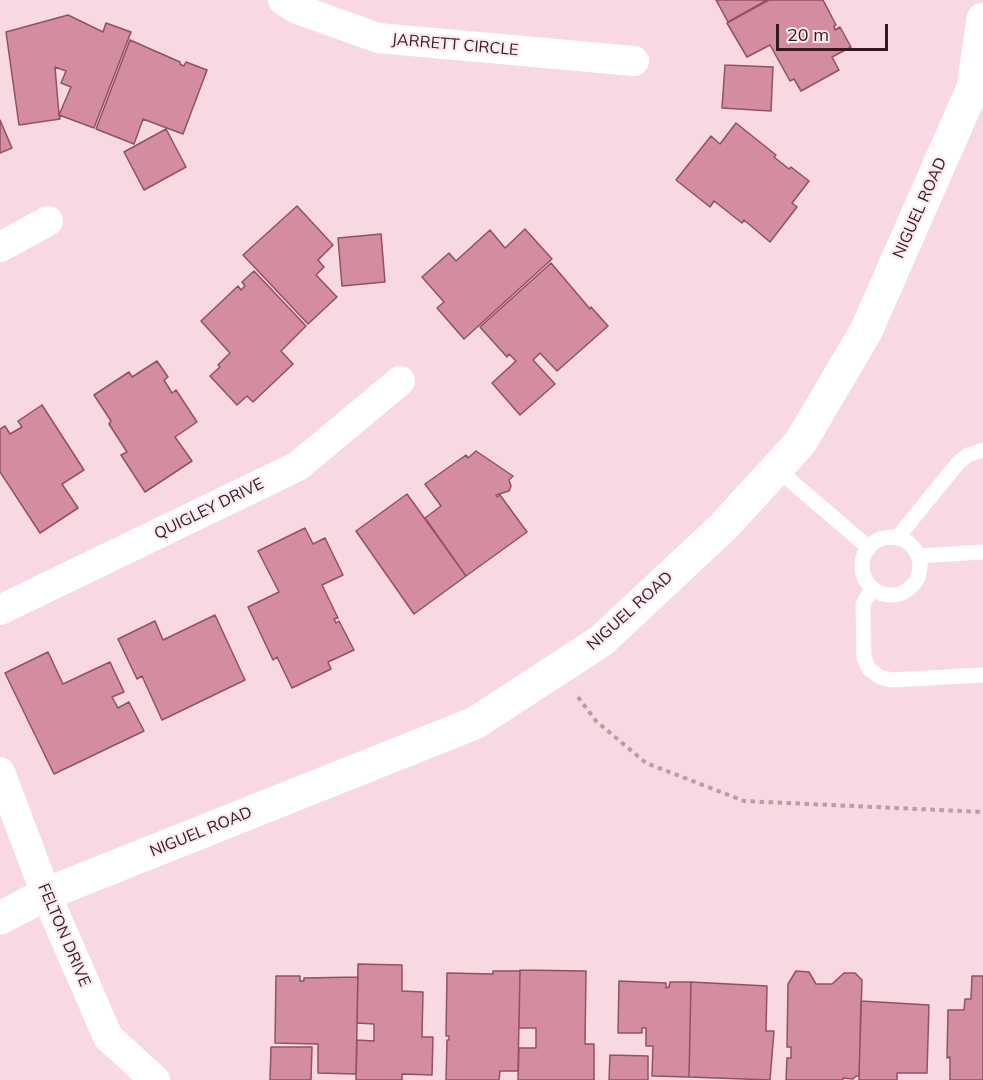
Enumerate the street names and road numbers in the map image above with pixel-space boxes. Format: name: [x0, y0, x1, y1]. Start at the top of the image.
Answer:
street label: JARRETT CIRCLE: [391, 30, 519, 60]
street label: NIGUEL ROAD: [889, 154, 951, 262]
street label: QUIGLEY DRIVE: [151, 474, 267, 544]
street label: NIGUEL ROAD: [583, 568, 677, 654]
street label: NIGUEL ROAD: [147, 803, 255, 861]
street label: FELTON DRIVE: [34, 880, 94, 990]

